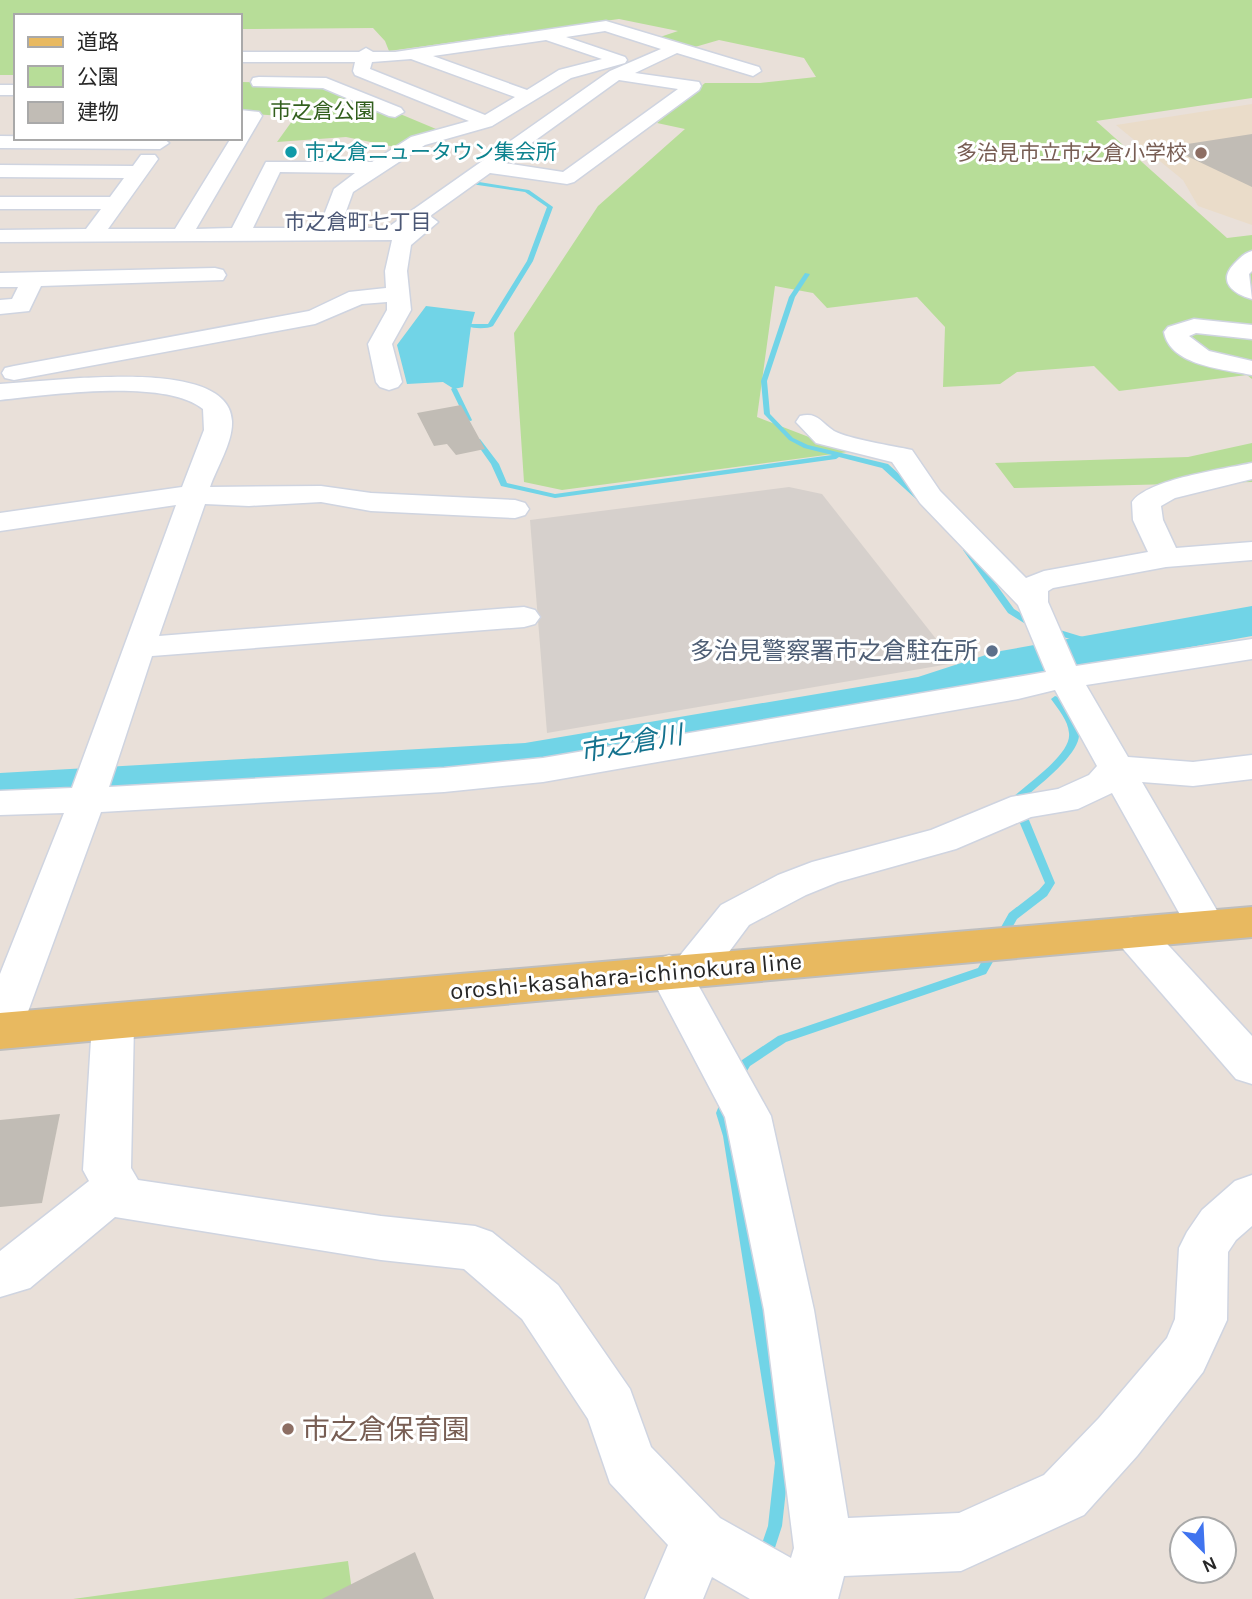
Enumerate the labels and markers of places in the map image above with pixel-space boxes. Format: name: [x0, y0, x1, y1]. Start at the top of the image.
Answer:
place label: 市之倉ニュータウン集会所: [305, 140, 557, 164]
place label: 多治見市立市之倉小学校: [956, 141, 1187, 165]
marker: 市之倉ニュータウン集会所: [283, 144, 299, 160]
marker: 多治見市立市之倉小学校: [1193, 145, 1209, 161]
place label: 多治見警察署市之倉駐在所: [690, 637, 978, 665]
marker: 多治見警察署市之倉駐在所: [984, 643, 1000, 659]
place label: 市之倉保育園: [302, 1413, 470, 1446]
marker: 市之倉保育園: [280, 1421, 296, 1437]

